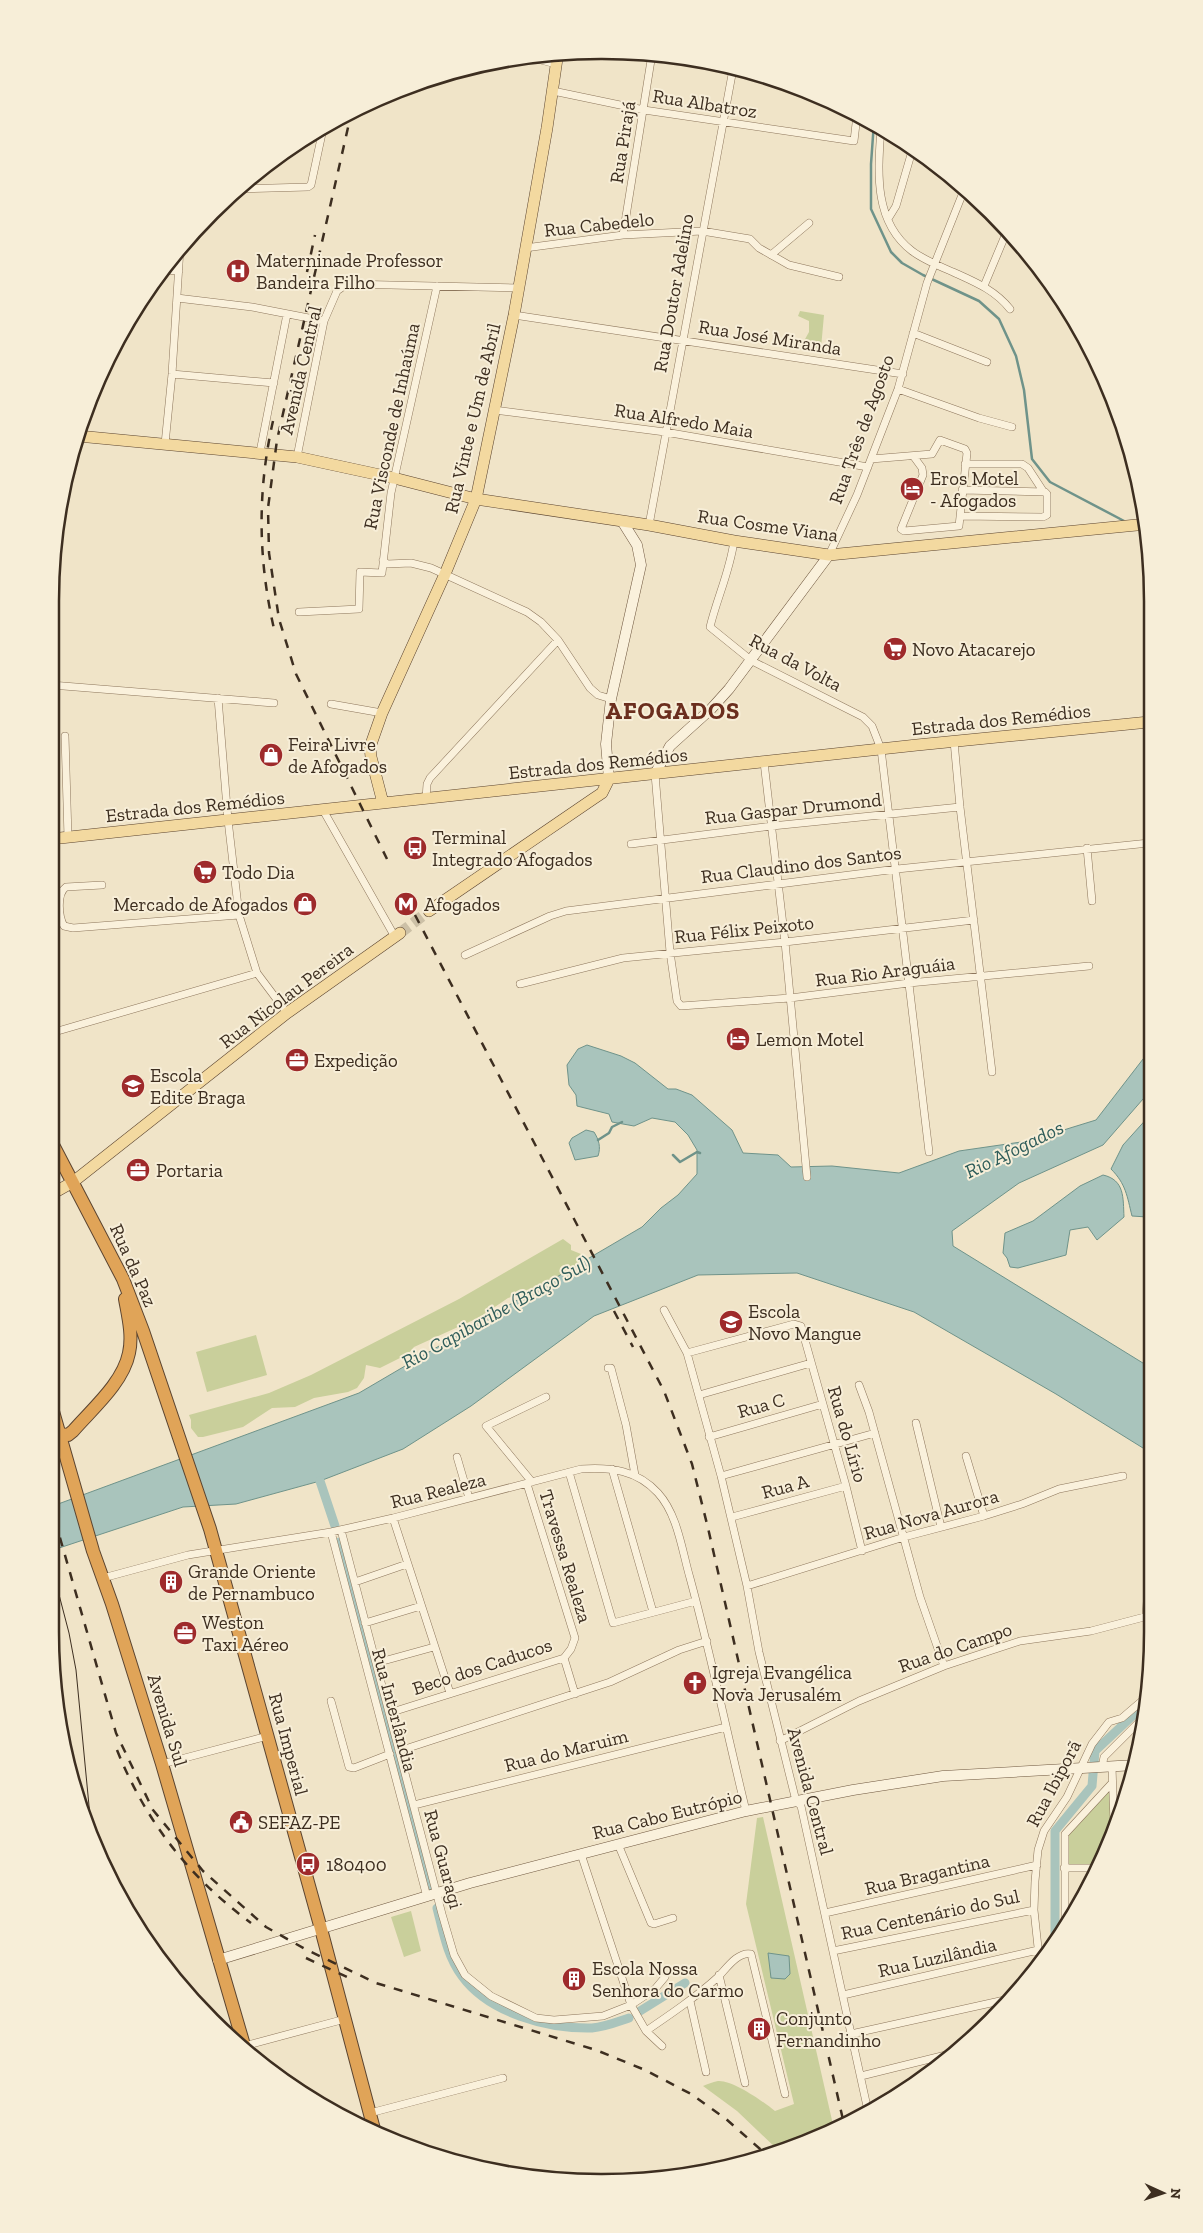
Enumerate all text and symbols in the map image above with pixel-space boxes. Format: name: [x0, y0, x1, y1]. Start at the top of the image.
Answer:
street label: Rua Albatroz: [651, 84, 759, 123]
street label: Rua Pirajá: [605, 99, 640, 185]
street label: Rua Cabedelo: [543, 207, 655, 242]
street label: Rua Doutor Adelino: [648, 212, 699, 374]
place label: Materninade Professor Bandeira Filho: [256, 249, 444, 294]
hospital icon: Materninade Professor Bandeira Filho: [225, 258, 251, 284]
street label: Avenida Central: [275, 304, 326, 437]
street label: Rua José Miranda: [697, 315, 843, 360]
street label: Rua Visconde de Inhaúma: [358, 321, 425, 532]
street label: Rua Vinte e Um de Abril: [439, 321, 506, 516]
street label: Rua Três de Agosto: [824, 351, 899, 507]
street label: Rua Alfredo Maia: [613, 398, 755, 443]
place label: Eros Motel - Afogados: [930, 467, 1019, 512]
hotel icon: Eros Motel - Afogados: [899, 476, 925, 502]
street label: Rua Cosme Viana: [696, 504, 840, 547]
street label: Rua da Volta: [746, 629, 846, 696]
supermarket icon: Novo Atacarejo: [882, 636, 908, 662]
place label: Novo Atacarejo: [912, 638, 1036, 661]
district label: AFOGADOS: [606, 696, 740, 725]
street label: Estrada dos Remédios: [910, 699, 1092, 740]
place label: Feira Livre de Afogados: [288, 733, 387, 778]
shop icon: Feira Livre de Afogados: [258, 742, 284, 768]
street label: Estrada dos Remédios: [507, 743, 689, 784]
street label: Estrada dos Remédios: [104, 786, 286, 827]
street label: Rua Gaspar Drumond: [704, 788, 883, 829]
place label: Terminal Integrado Afogados: [432, 826, 593, 871]
bus stop icon: Terminal Integrado Afogados: [402, 835, 428, 861]
street label: Rua Claudino dos Santos: [699, 841, 903, 888]
supermarket icon: Todo Dia: [192, 859, 218, 885]
place label: Todo Dia: [222, 861, 295, 884]
shop icon: Mercado de Afogados: [292, 891, 318, 917]
metro station icon: Afogados: [393, 891, 419, 917]
place label: Mercado de Afogados: [113, 893, 288, 916]
place label: Afogados: [424, 893, 500, 916]
street label: Rua Félix Peixoto: [673, 911, 815, 948]
street label: Rua Nicolau Pereira: [215, 938, 358, 1053]
street label: Rua Rio Araguáia: [814, 952, 956, 991]
hotel icon: Lemon Motel: [725, 1026, 751, 1052]
place label: Lemon Motel: [756, 1028, 864, 1051]
office icon: Expedição: [284, 1047, 310, 1073]
place label: Expedição: [314, 1049, 398, 1072]
place label: Escola Edite Braga: [150, 1064, 245, 1109]
school or university icon: Escola Edite Braga: [120, 1073, 146, 1099]
water label: Rio Afogados: [961, 1115, 1067, 1183]
office icon: Portaria: [125, 1157, 151, 1183]
place label: Portaria: [156, 1159, 223, 1182]
street label: Rua da Paz: [105, 1220, 162, 1311]
water label: Rio Capibaribe (Braço Sul): [397, 1250, 595, 1374]
place label: Escola Novo Mangue: [748, 1300, 861, 1345]
school or university icon: Escola Novo Mangue: [718, 1309, 744, 1335]
street label: Rua do Lírio: [823, 1383, 872, 1485]
street label: Rua C: [735, 1388, 787, 1423]
street label: Rua Realeza: [388, 1468, 488, 1513]
street label: Rua A: [759, 1469, 812, 1504]
street label: Rua Nova Aurora: [861, 1484, 1001, 1545]
street label: Travessa Realeza: [534, 1487, 597, 1626]
place label: Grande Oriente de Pernambuco: [188, 1560, 316, 1605]
building icon: Grande Oriente de Pernambuco: [158, 1569, 184, 1595]
place label: Weston Taxi Aéreo: [202, 1611, 289, 1656]
street label: Rua do Campo: [895, 1617, 1015, 1678]
office icon: Weston Taxi Aéreo: [172, 1620, 198, 1646]
street label: Beco dos Caducos: [409, 1633, 555, 1700]
street label: Rua Interlândia: [367, 1646, 422, 1774]
place label: Igreja Evangélica Nova Jerusalém: [712, 1661, 852, 1706]
church icon: Igreja Evangélica Nova Jerusalém: [682, 1670, 708, 1696]
street label: Avenida Sul: [143, 1671, 193, 1769]
street label: Rua Imperial: [264, 1690, 313, 1798]
street label: Rua do Maruim: [502, 1724, 631, 1777]
street label: Avenida Central: [782, 1725, 839, 1857]
street label: Rua Ibiporã: [1021, 1736, 1086, 1830]
street label: Rua Cabo Eutrópio: [590, 1785, 745, 1844]
street label: Rua Guaragi: [419, 1807, 468, 1911]
public building icon: SEFAZ-PE: [228, 1809, 254, 1835]
place label: SEFAZ-PE: [258, 1811, 340, 1834]
street label: Rua Bragantina: [862, 1849, 992, 1900]
bus stop icon: 180400: [295, 1851, 321, 1877]
place label: 180400: [326, 1853, 387, 1876]
street label: Rua Centenário do Sul: [839, 1884, 1021, 1945]
street label: Rua Luzilândia: [876, 1933, 999, 1982]
place label: Escola Nossa Senhora do Carmo: [592, 1957, 744, 2002]
building icon: Escola Nossa Senhora do Carmo: [561, 1966, 587, 1992]
place label: Conjunto Fernandinho: [776, 2007, 881, 2052]
building icon: Conjunto Fernandinho: [746, 2016, 772, 2042]
north arrow: [1138, 2168, 1188, 2218]
text: N: [1167, 2188, 1184, 2200]

